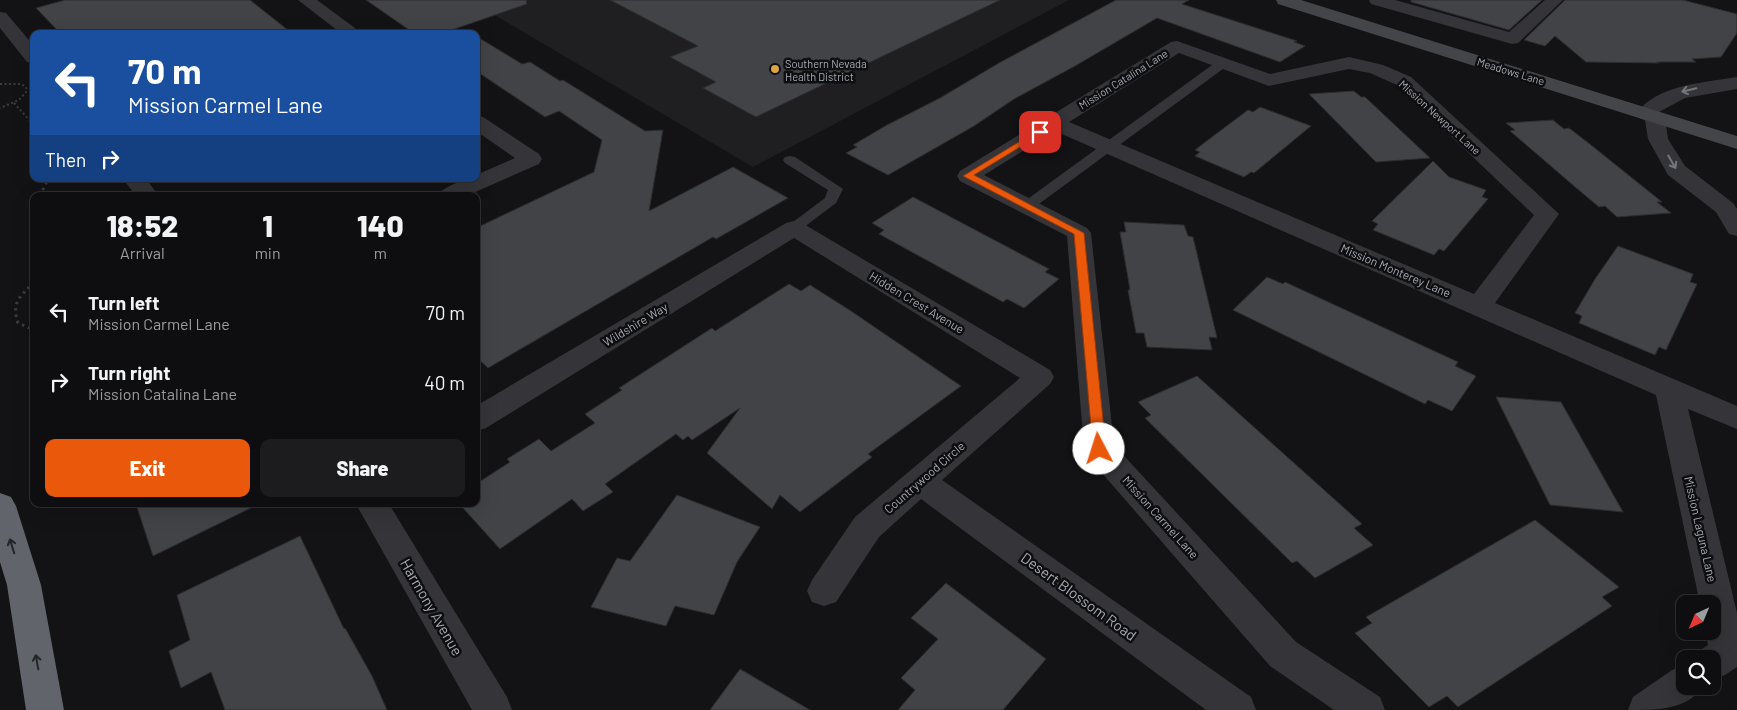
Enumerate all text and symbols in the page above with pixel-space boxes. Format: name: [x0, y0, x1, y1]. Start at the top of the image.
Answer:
street label: Mission Catalina Lane: [1076, 46, 1170, 112]
text: 70 m: [128, 49, 202, 91]
icon: left: [45, 50, 110, 115]
street label: Meadows Lane: [1476, 55, 1546, 87]
place label: Southern Nevada Health District: [785, 57, 867, 83]
marker: Southern Nevada Health District: [769, 63, 781, 75]
street label: Mission Newport Lane: [1397, 77, 1483, 157]
one-way arrow: [1681, 86, 1697, 95]
text: Mission Carmel Lane: [128, 91, 323, 117]
pin: [1019, 111, 1061, 153]
icon: arrive: [1026, 118, 1054, 146]
icon: right: [96, 145, 124, 173]
text: Then: [45, 148, 86, 171]
one-way arrow: [1667, 154, 1677, 168]
text: 18:52: [106, 207, 178, 243]
text: 1: [262, 207, 273, 243]
text: 140: [357, 207, 404, 243]
street label: Mission Monterey Lane: [1339, 241, 1453, 299]
text: Arrival: [120, 243, 165, 262]
text: min: [255, 243, 281, 262]
text: m: [374, 243, 387, 262]
street label: Hidden Crest Avenue: [867, 268, 967, 336]
text: Turn left: [88, 291, 159, 314]
icon: left: [45, 298, 73, 326]
street label: Wildshire Way: [600, 299, 670, 349]
text: 70 m: [426, 301, 465, 324]
text: Mission Carmel Lane: [88, 314, 230, 333]
text: Turn right: [88, 361, 170, 384]
icon: right: [45, 368, 73, 396]
text: 40 m: [424, 371, 465, 394]
text: Mission Catalina Lane: [88, 384, 237, 403]
position arrow: [1072, 422, 1124, 474]
street label: Countrywood Circle: [881, 438, 967, 516]
button: Exit: [45, 439, 250, 497]
button: Share: [260, 439, 465, 497]
street label: Mission Carmel Lane: [1120, 473, 1202, 561]
street label: Mission Laguna Lane: [1682, 475, 1720, 583]
one-way arrow: [6, 538, 16, 554]
street label: Desert Blossom Road: [1018, 548, 1140, 644]
street label: Harmony Avenue: [397, 555, 467, 659]
north arrow: [1676, 595, 1721, 640]
map controls: [1676, 595, 1721, 695]
button: search: [1676, 650, 1721, 695]
one-way arrow: [31, 654, 41, 670]

